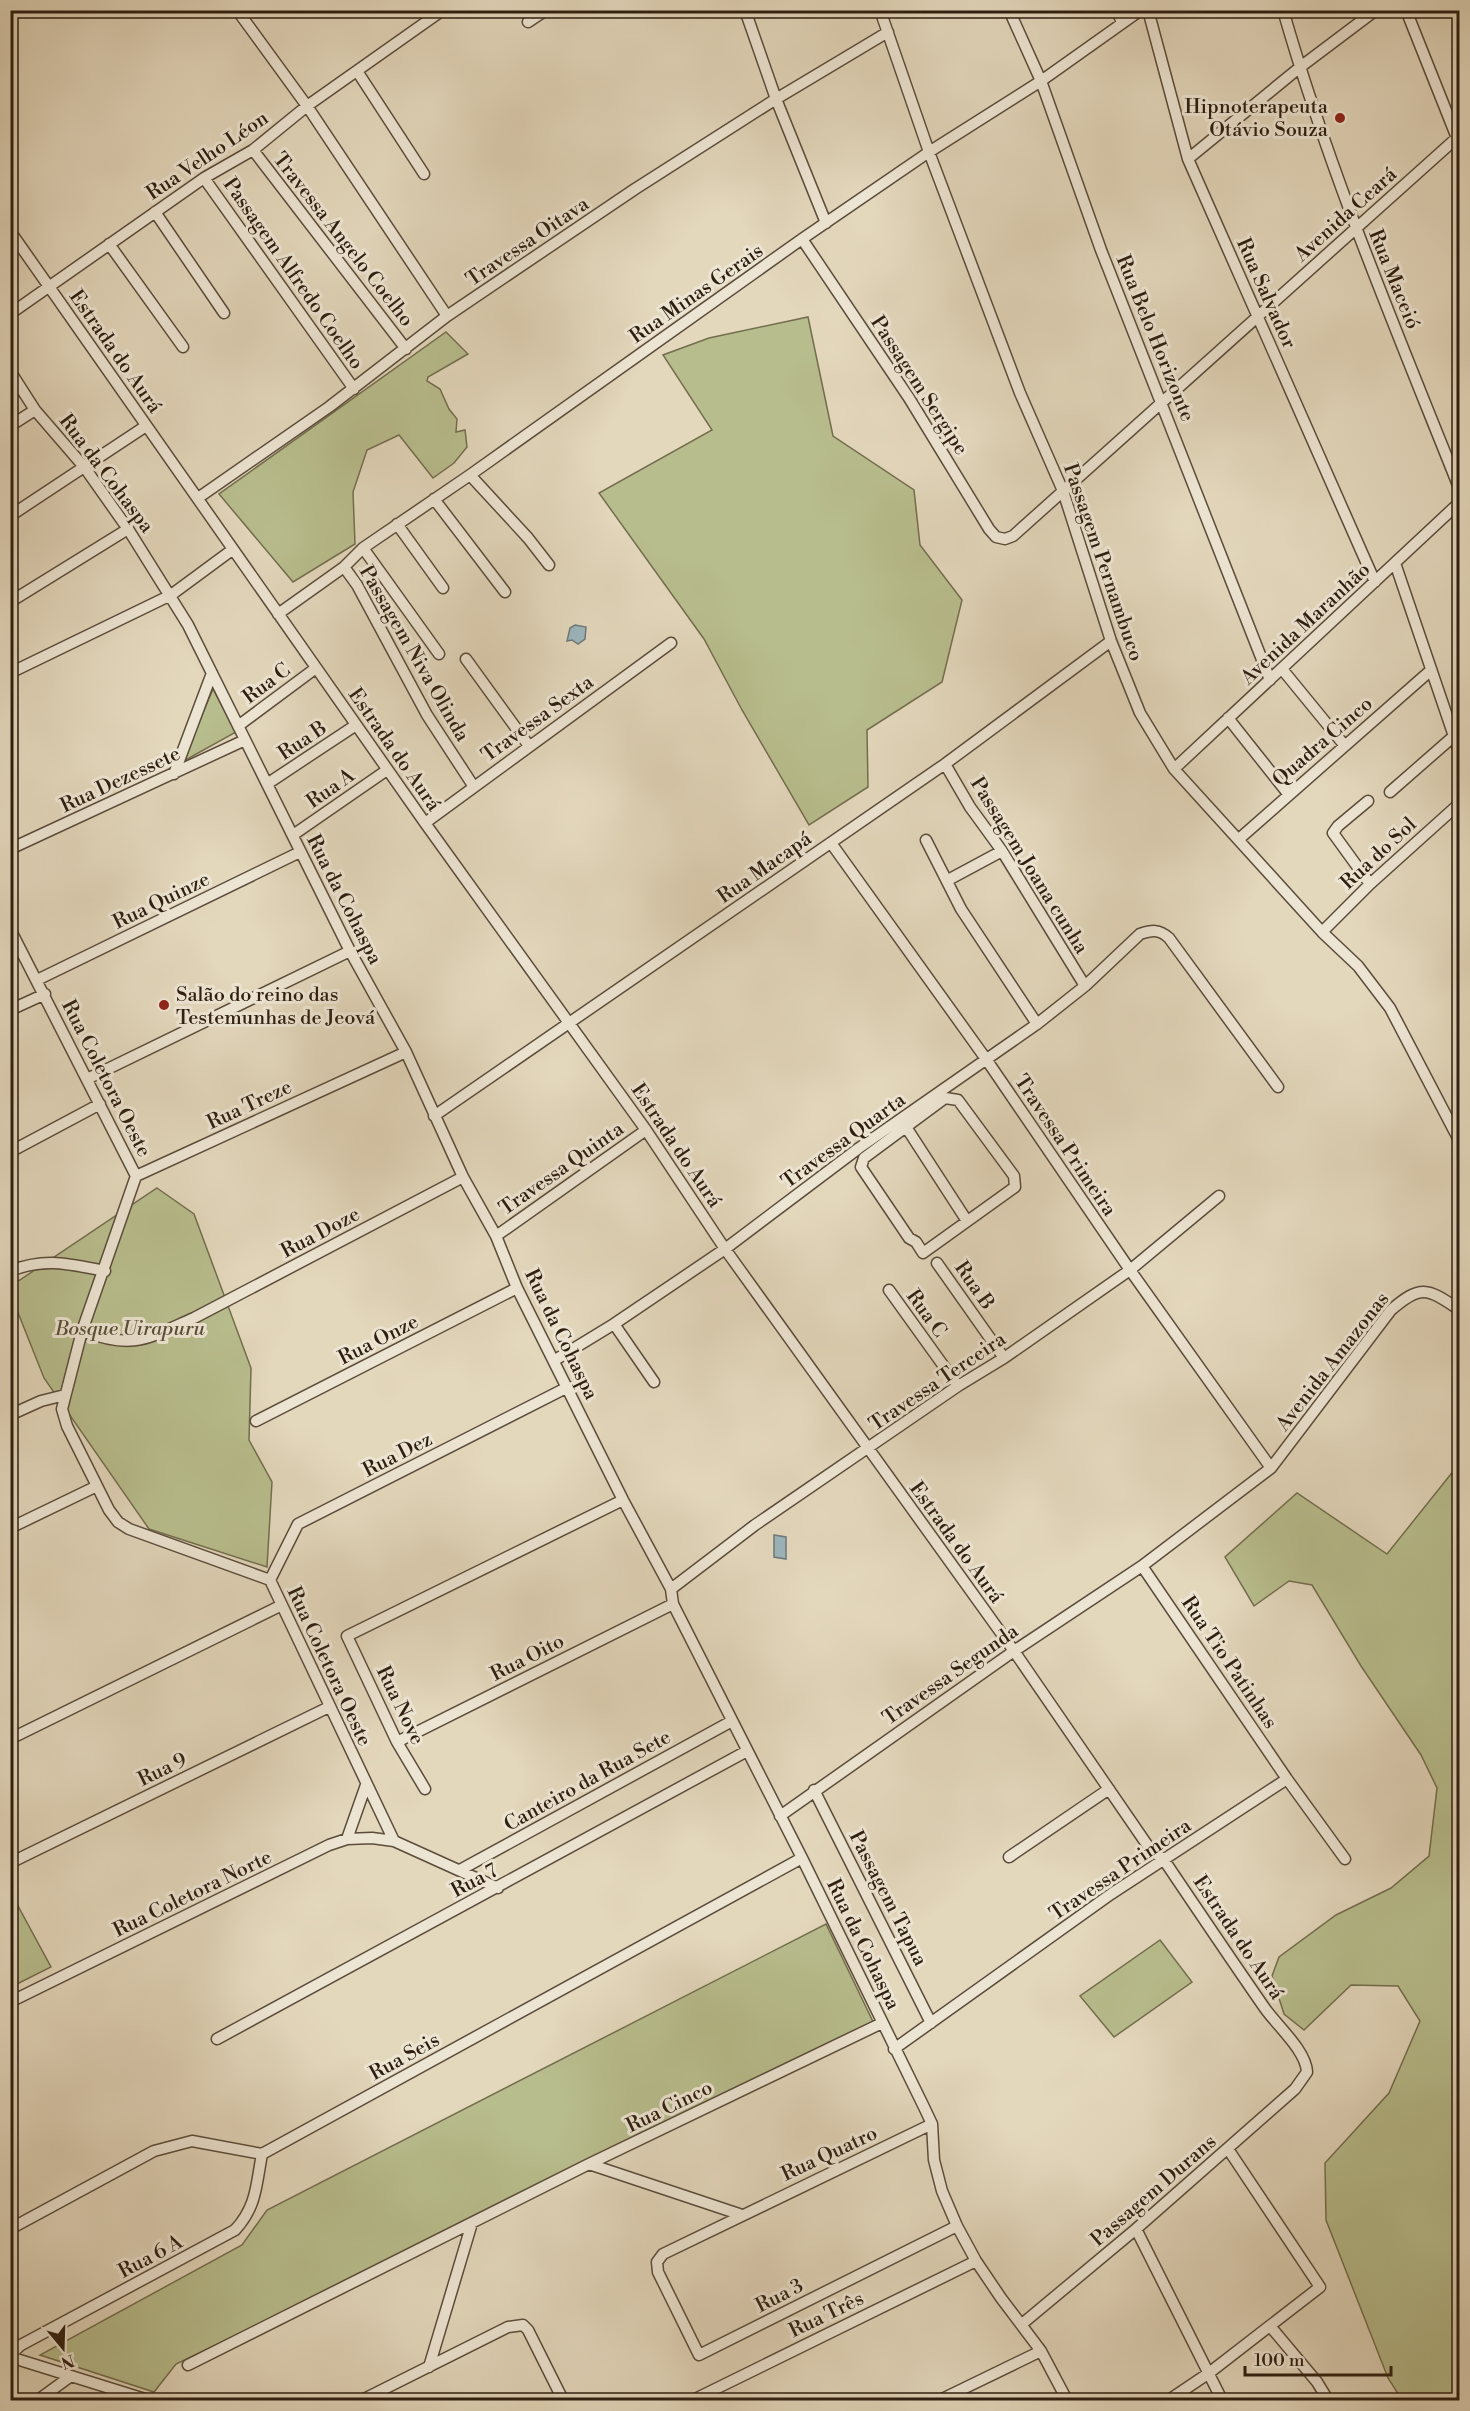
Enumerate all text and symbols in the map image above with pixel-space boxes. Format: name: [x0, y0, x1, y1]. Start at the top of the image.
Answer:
place label: Hipnoterapeuta Otávio Souza: [1185, 95, 1329, 143]
street label: Rua Velho Léon: [142, 106, 274, 206]
marker: Hipnoterapeuta Otávio Souza: [1333, 111, 1347, 125]
street label: Travessa Angelo Coelho: [267, 148, 419, 332]
street label: Avenida Ceará: [1289, 162, 1403, 268]
street label: Passagem Alfredo Coelho: [217, 173, 369, 375]
street label: Travessa Oitava: [462, 192, 595, 292]
street label: Rua Maceió: [1362, 226, 1425, 333]
street label: Rua Salvador: [1230, 234, 1301, 353]
street label: Rua Minas Gerais: [625, 239, 769, 350]
street label: Rua Belo Horizonte: [1110, 252, 1199, 426]
street label: Estrada do Aurá: [63, 286, 167, 419]
street label: Passagem Sergipe: [864, 312, 973, 460]
street label: Rua da Cohaspa: [53, 409, 159, 539]
street label: Passagem Pernambuco: [1057, 460, 1148, 665]
street label: Avenida Maranhão: [1235, 558, 1376, 691]
street label: Passagem Niva Olinda: [353, 561, 475, 747]
street label: Rua C: [238, 658, 296, 710]
street label: Travessa Sexta: [477, 670, 599, 768]
street label: Estrada do Aurá: [342, 684, 446, 817]
street label: Quadra Cinco: [1268, 692, 1378, 793]
street label: Rua B: [274, 716, 332, 767]
street label: Rua Dezessete: [57, 742, 185, 819]
street label: Rua A: [302, 763, 361, 815]
street label: Passagem Joana cunha: [964, 773, 1094, 960]
street label: Rua do Sol: [1336, 813, 1422, 896]
street label: Rua Macapá: [713, 826, 817, 910]
street label: Rua da Cohaspa: [300, 831, 388, 970]
street label: Rua Quinze: [109, 867, 214, 936]
place label: Salão do reino das Testemunhas de Jeová: [176, 983, 376, 1031]
street label: Rua Coletora Oeste: [55, 996, 156, 1161]
marker: Salão do reino das Testemunhas de Jeová: [157, 998, 171, 1012]
street label: Travessa Primeira: [1008, 1070, 1122, 1222]
street label: Rua Treze: [203, 1075, 296, 1136]
street label: Estrada do Aurá: [625, 1079, 727, 1213]
street label: Travessa Quarta: [777, 1087, 911, 1195]
street label: Travessa Quinta: [495, 1117, 630, 1221]
street label: Rua Doze: [277, 1202, 365, 1265]
street label: Rua B: [948, 1257, 999, 1315]
street label: Rua da Cohaspa: [518, 1265, 604, 1405]
street label: Rua C: [900, 1285, 952, 1343]
street label: Avenida Amazonas: [1271, 1287, 1395, 1437]
street label: Rua Onze: [334, 1310, 423, 1371]
park label: Bosque Uirapuru: [54, 1317, 205, 1342]
street label: Travessa Terceira: [865, 1327, 1012, 1437]
street label: Rua Dez: [359, 1427, 437, 1483]
street label: Estrada do Aurá: [903, 1477, 1009, 1609]
street label: Rua Coletora Oeste: [281, 1583, 377, 1750]
street label: Rua Tio Patinhas: [1175, 1592, 1282, 1734]
street label: Travessa Segunda: [878, 1619, 1024, 1731]
street label: Rua Oito: [487, 1629, 569, 1688]
street label: Rua Nove: [370, 1662, 429, 1749]
street label: Canteiro da Rua Sete: [500, 1725, 675, 1838]
street label: Rua 9: [134, 1748, 191, 1793]
street label: Travessa Primeira: [1045, 1813, 1197, 1927]
street label: Passagem Tapua: [843, 1827, 933, 1971]
street label: Rua Coletora Norte: [109, 1845, 276, 1944]
street label: Rua 7: [447, 1859, 502, 1904]
street label: Estrada do Aurá: [1187, 1871, 1289, 2005]
street label: Rua da Cohaspa: [820, 1875, 906, 2015]
street label: Rua Seis: [365, 2028, 444, 2087]
street label: Rua Cinco: [622, 2076, 717, 2139]
street label: Rua Quatro: [778, 2121, 882, 2188]
street label: Passagem Durans: [1086, 2130, 1222, 2253]
street label: Rua 6 A: [114, 2229, 188, 2285]
street label: Rua 3: [752, 2274, 808, 2319]
street label: Rua Três: [785, 2287, 868, 2344]
north arrow: [33, 2318, 93, 2378]
scale bar: [1245, 2339, 1390, 2377]
text: 100 m: [1254, 2349, 1305, 2372]
text: N: [58, 2350, 77, 2373]

